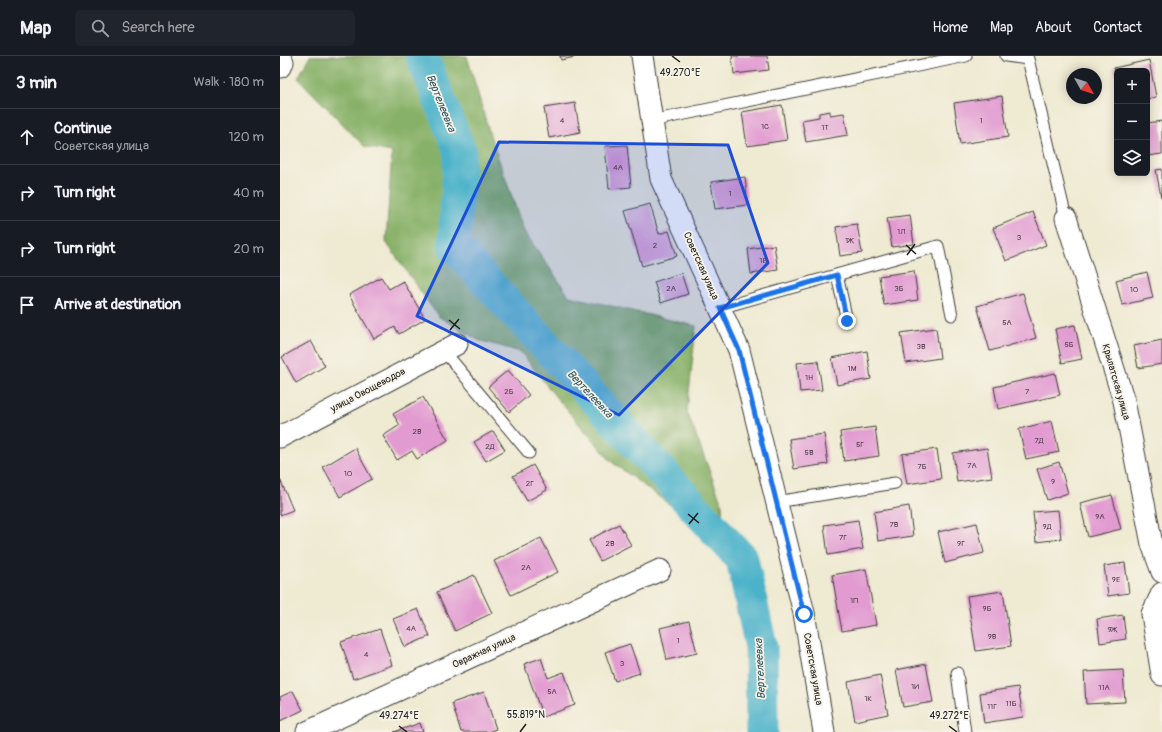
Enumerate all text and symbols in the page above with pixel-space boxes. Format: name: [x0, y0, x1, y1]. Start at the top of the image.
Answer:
search box: [75, 10, 355, 46]
text: Map: [20, 16, 51, 40]
icon: search: [89, 17, 111, 39]
text: Search here: [121, 18, 195, 37]
text: Home: [933, 19, 968, 36]
text: Map: [990, 19, 1013, 36]
text: About: [1035, 19, 1071, 36]
text: Contact: [1093, 19, 1142, 36]
text: 49.270°E: [660, 67, 700, 79]
north arrow: [1066, 68, 1102, 104]
map controls: [1114, 68, 1150, 176]
button: +: [1114, 68, 1150, 104]
text: 3 min: [16, 72, 57, 93]
water label: Вертелеевка: [424, 72, 459, 134]
text: Walk · 180 m: [194, 74, 264, 90]
button: −: [1114, 104, 1150, 140]
house number: 4: [560, 116, 565, 125]
house number: 1: [979, 116, 983, 125]
text: Continue: [54, 119, 112, 138]
house number: 1С: [761, 122, 769, 131]
house number: 1Т: [821, 123, 829, 132]
icon: ahead: [16, 126, 38, 148]
text: 120 m: [228, 129, 264, 145]
text: Советская улица: [54, 138, 149, 154]
button: layers: [1114, 140, 1150, 176]
house number: 4А: [613, 163, 623, 172]
icon: right: [16, 182, 38, 204]
text: Turn right: [54, 183, 115, 202]
text: 40 m: [233, 185, 264, 201]
house number: 1: [728, 189, 732, 198]
house number: 1Л: [897, 227, 905, 236]
street label: Советская улица: [681, 230, 721, 302]
house number: 3: [1017, 233, 1022, 242]
house number: 1Ж: [845, 236, 854, 245]
icon: right: [16, 238, 38, 260]
text: Turn right: [54, 239, 115, 258]
text: 20 m: [233, 241, 264, 257]
house number: 2: [653, 241, 658, 250]
house number: 1Е: [759, 256, 767, 265]
house number: 2А: [666, 284, 676, 293]
house number: 3Б: [894, 284, 904, 293]
house number: 10: [1130, 285, 1139, 294]
icon: arrive: [16, 294, 38, 316]
text: Arrive at destination: [54, 295, 181, 314]
route end: [838, 312, 856, 330]
house number: 5А: [1002, 318, 1012, 327]
house number: 5Б: [1064, 340, 1074, 349]
house number: 3В: [917, 342, 926, 351]
street label: Крылатская улица: [1099, 343, 1133, 422]
house number: 1М: [848, 364, 857, 373]
street label: улица Овощеводов: [328, 365, 408, 415]
water label: Вертелеевка: [565, 367, 616, 421]
house number: 1Н: [805, 373, 813, 382]
house number: 2Б: [504, 387, 514, 396]
house number: 7: [1025, 387, 1030, 396]
house number: 2В: [413, 427, 422, 436]
house number: 7Д: [1034, 436, 1044, 445]
house number: 5Г: [856, 440, 864, 449]
house number: 2Д: [485, 442, 495, 451]
house number: 5В: [805, 448, 814, 457]
house number: 7А: [967, 461, 977, 470]
house number: 7Б: [917, 462, 927, 471]
house number: 10: [344, 469, 353, 478]
house number: 9: [1051, 477, 1055, 486]
house number: 2Г: [526, 479, 534, 488]
house number: 9А: [1095, 512, 1105, 521]
house number: 7В: [890, 520, 899, 529]
house number: 9Д: [1043, 522, 1052, 531]
house number: 7Г: [839, 533, 847, 542]
house number: 2В: [606, 539, 615, 548]
house number: 9Г: [957, 539, 965, 548]
house number: 2А: [521, 563, 531, 572]
house number: 9Е: [1112, 575, 1120, 584]
house number: 1П: [850, 596, 858, 605]
house number: 9Б: [983, 604, 992, 613]
route start: [795, 605, 813, 623]
house number: 4А: [406, 624, 416, 633]
house number: 9Ж: [1108, 625, 1118, 634]
street label: Овражная улица: [450, 631, 518, 671]
street label: Советская улица: [801, 632, 825, 706]
house number: 9В: [988, 632, 997, 641]
house number: 1: [676, 636, 680, 645]
water label: Вертелеевка: [752, 638, 768, 700]
house number: 4: [364, 650, 369, 659]
house number: 3: [620, 659, 625, 668]
house number: 1И: [911, 682, 919, 691]
house number: 11А: [1098, 683, 1110, 692]
house number: 5А: [547, 687, 557, 696]
house number: 1К: [864, 694, 872, 703]
house number: 11Б: [1005, 699, 1017, 708]
house number: 11Г: [987, 702, 997, 711]
text: 55.819°N: [507, 709, 545, 721]
text: 49.274°E: [379, 710, 419, 722]
text: 49.272°E: [929, 710, 969, 722]

